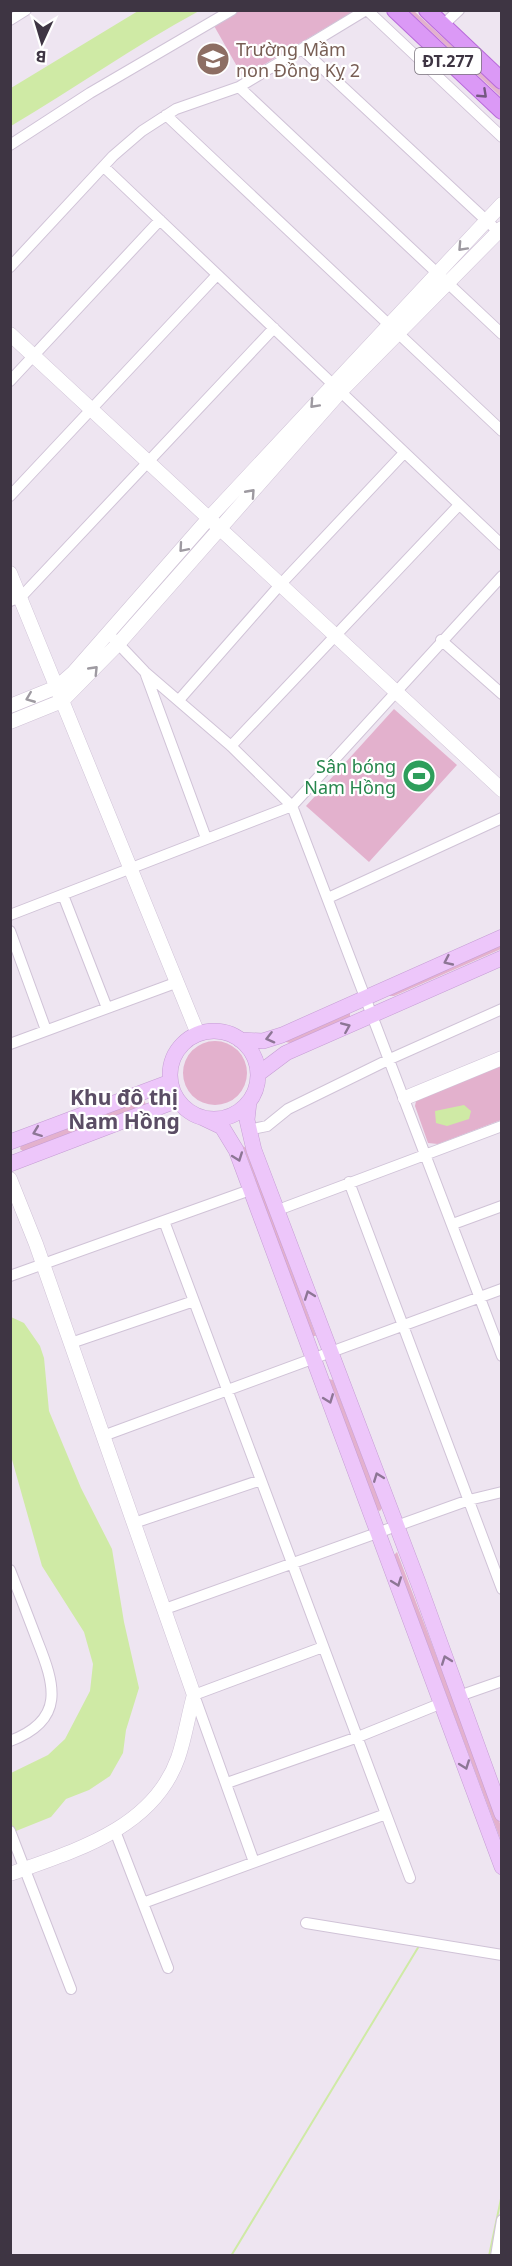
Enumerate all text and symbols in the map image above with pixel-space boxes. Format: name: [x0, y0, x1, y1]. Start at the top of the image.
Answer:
north arrow: [12, 12, 72, 72]
place label: Trường Mầm non Đồng Kỵ 2: [236, 37, 360, 82]
school or university icon: Trường Mầm non Đồng Kỵ 2: [195, 41, 231, 77]
text: B: [35, 46, 47, 68]
road number: ĐT.277: [415, 48, 481, 74]
one-way arrow: [476, 87, 487, 98]
one-way arrow: [458, 240, 469, 250]
one-way arrow: [310, 398, 321, 408]
one-way arrow: [244, 489, 255, 500]
one-way arrow: [179, 541, 190, 552]
one-way arrow: [86, 666, 97, 677]
one-way arrow: [26, 691, 37, 703]
place label: Sân bóng Nam Hồng: [304, 754, 396, 799]
sports icon: Sân bóng Nam Hồng: [401, 758, 437, 794]
one-way arrow: [444, 954, 455, 966]
one-way arrow: [340, 1022, 351, 1034]
one-way arrow: [265, 1031, 275, 1044]
district label: Khu đô thị Nam Hồng: [68, 1083, 180, 1135]
one-way arrow: [32, 1124, 43, 1137]
one-way arrow: [231, 1152, 244, 1162]
one-way arrow: [304, 1290, 316, 1301]
one-way arrow: [322, 1393, 334, 1404]
one-way arrow: [373, 1472, 385, 1483]
one-way arrow: [390, 1576, 403, 1587]
one-way arrow: [441, 1655, 454, 1666]
one-way arrow: [457, 1759, 470, 1769]

